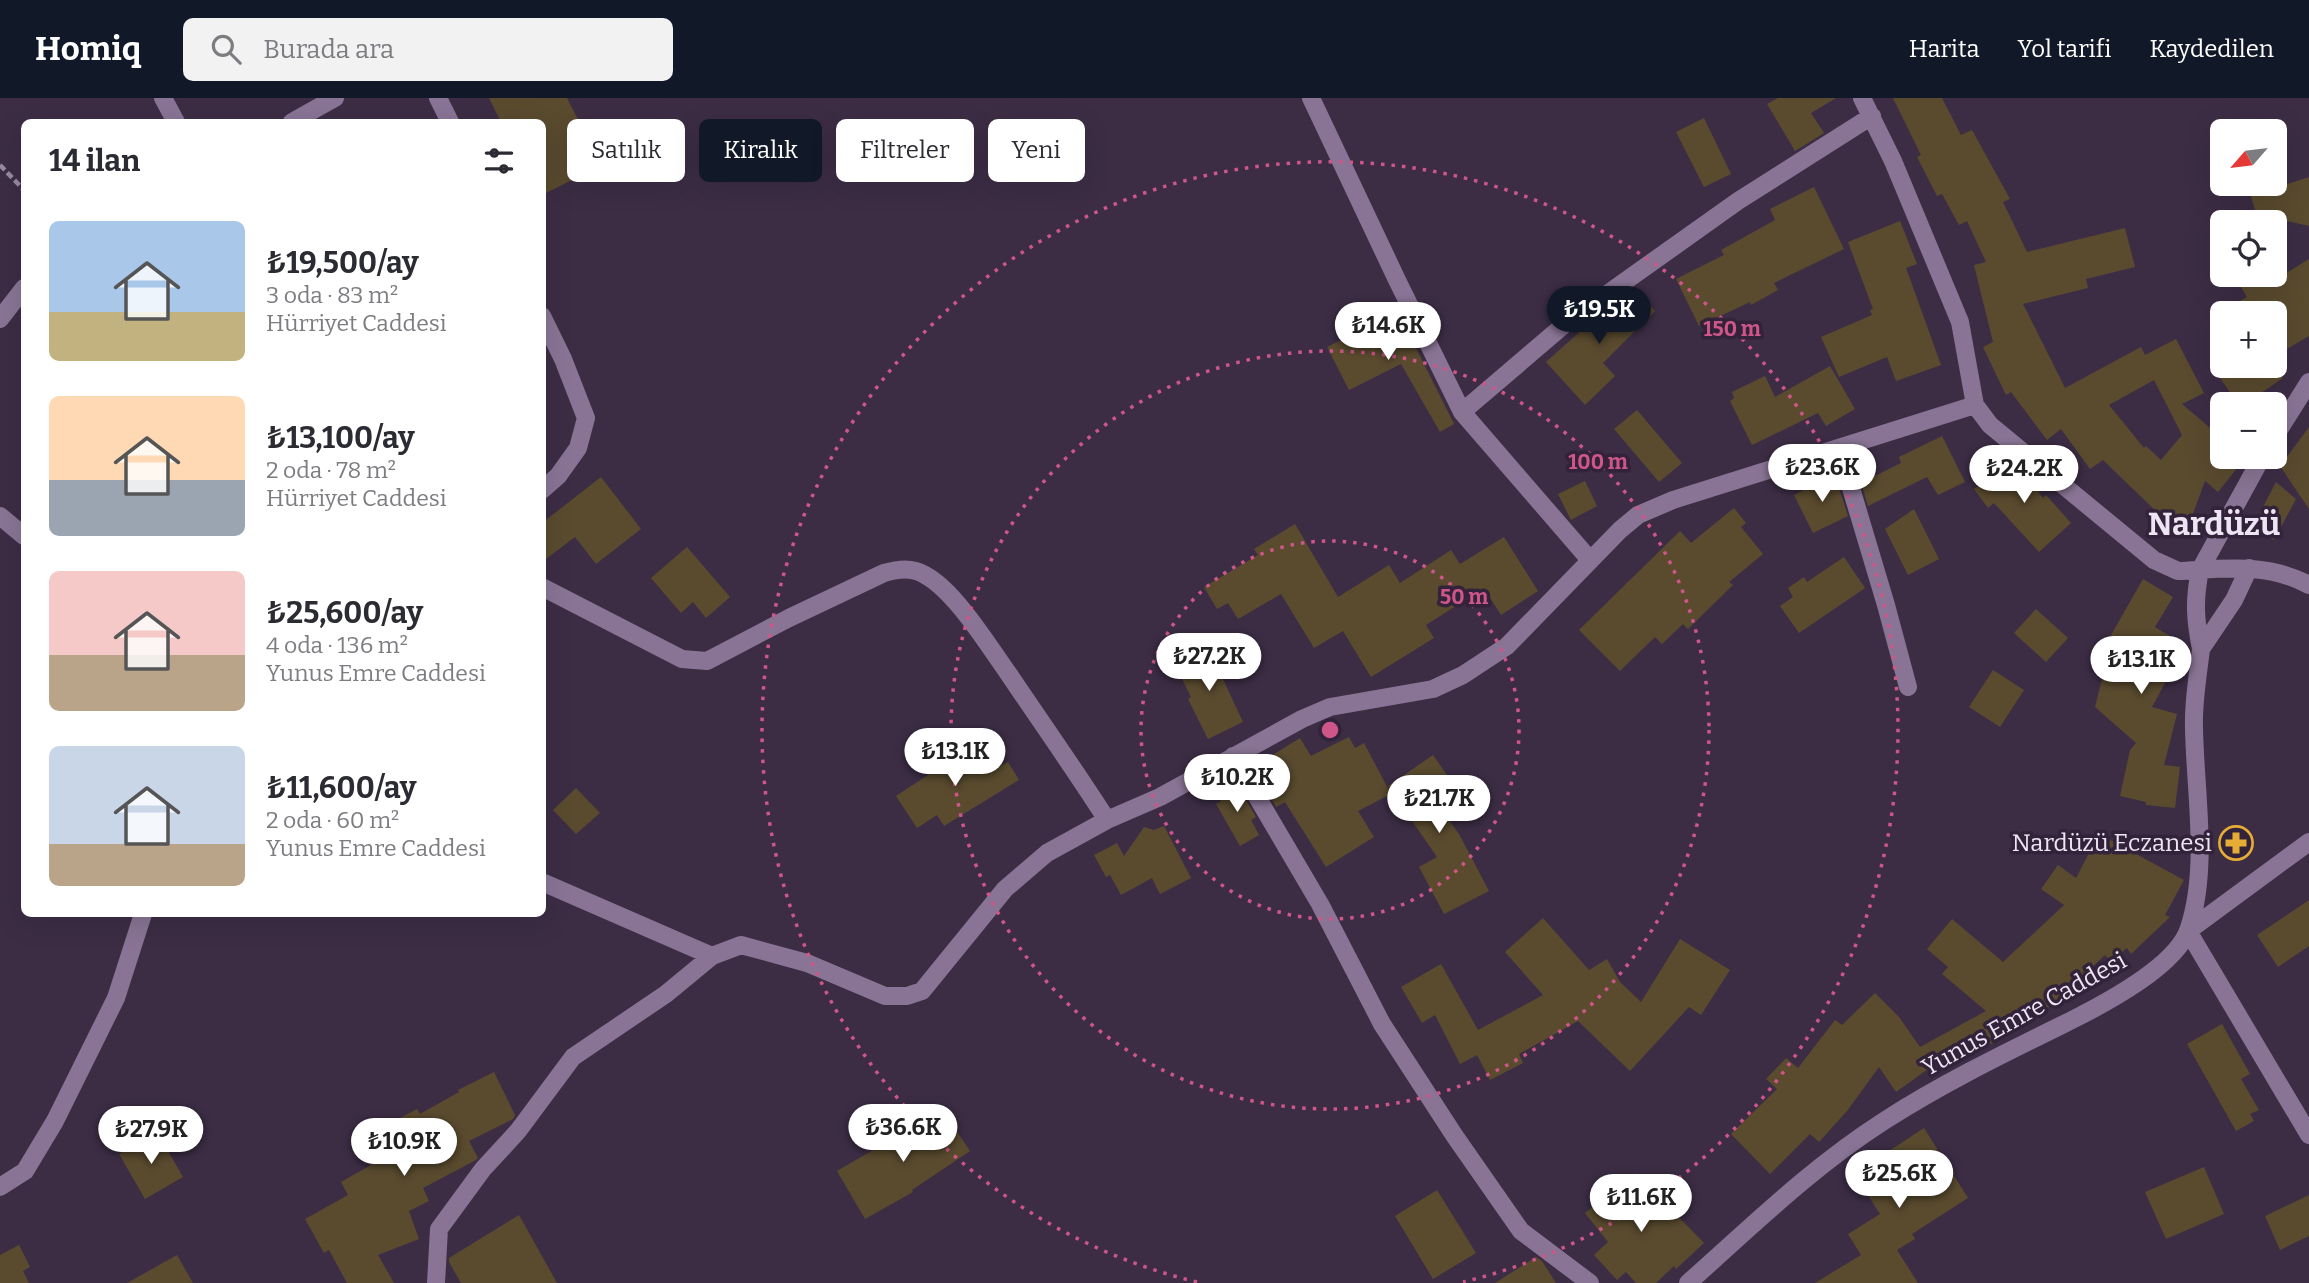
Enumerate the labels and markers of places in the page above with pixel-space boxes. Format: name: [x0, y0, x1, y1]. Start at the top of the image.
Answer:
pin: ₺19.5K: [1542, 286, 1656, 346]
pin: ₺14.6K: [1331, 302, 1445, 362]
pin: ₺23.6K: [1765, 444, 1879, 504]
pin: ₺24.2K: [1967, 446, 2081, 505]
pin: ₺27.2K: [1152, 634, 1266, 693]
pin: ₺13.1K: [2084, 636, 2198, 696]
centre of rings: [1318, 718, 1342, 742]
pin: ₺13.1K: [898, 728, 1012, 788]
pin: ₺10.2K: [1180, 754, 1294, 814]
pin: ₺21.7K: [1382, 776, 1496, 835]
pharmacy icon: Nardüzü Eczanesi: [2217, 824, 2255, 862]
place label: Nardüzü Eczanesi: [2012, 829, 2212, 857]
pin: ₺36.6K: [846, 1104, 960, 1164]
pin: ₺27.9K: [94, 1107, 208, 1166]
pin: ₺10.9K: [347, 1118, 461, 1178]
pin: ₺25.6K: [1842, 1150, 1956, 1210]
pin: ₺11.6K: [1584, 1174, 1698, 1234]

